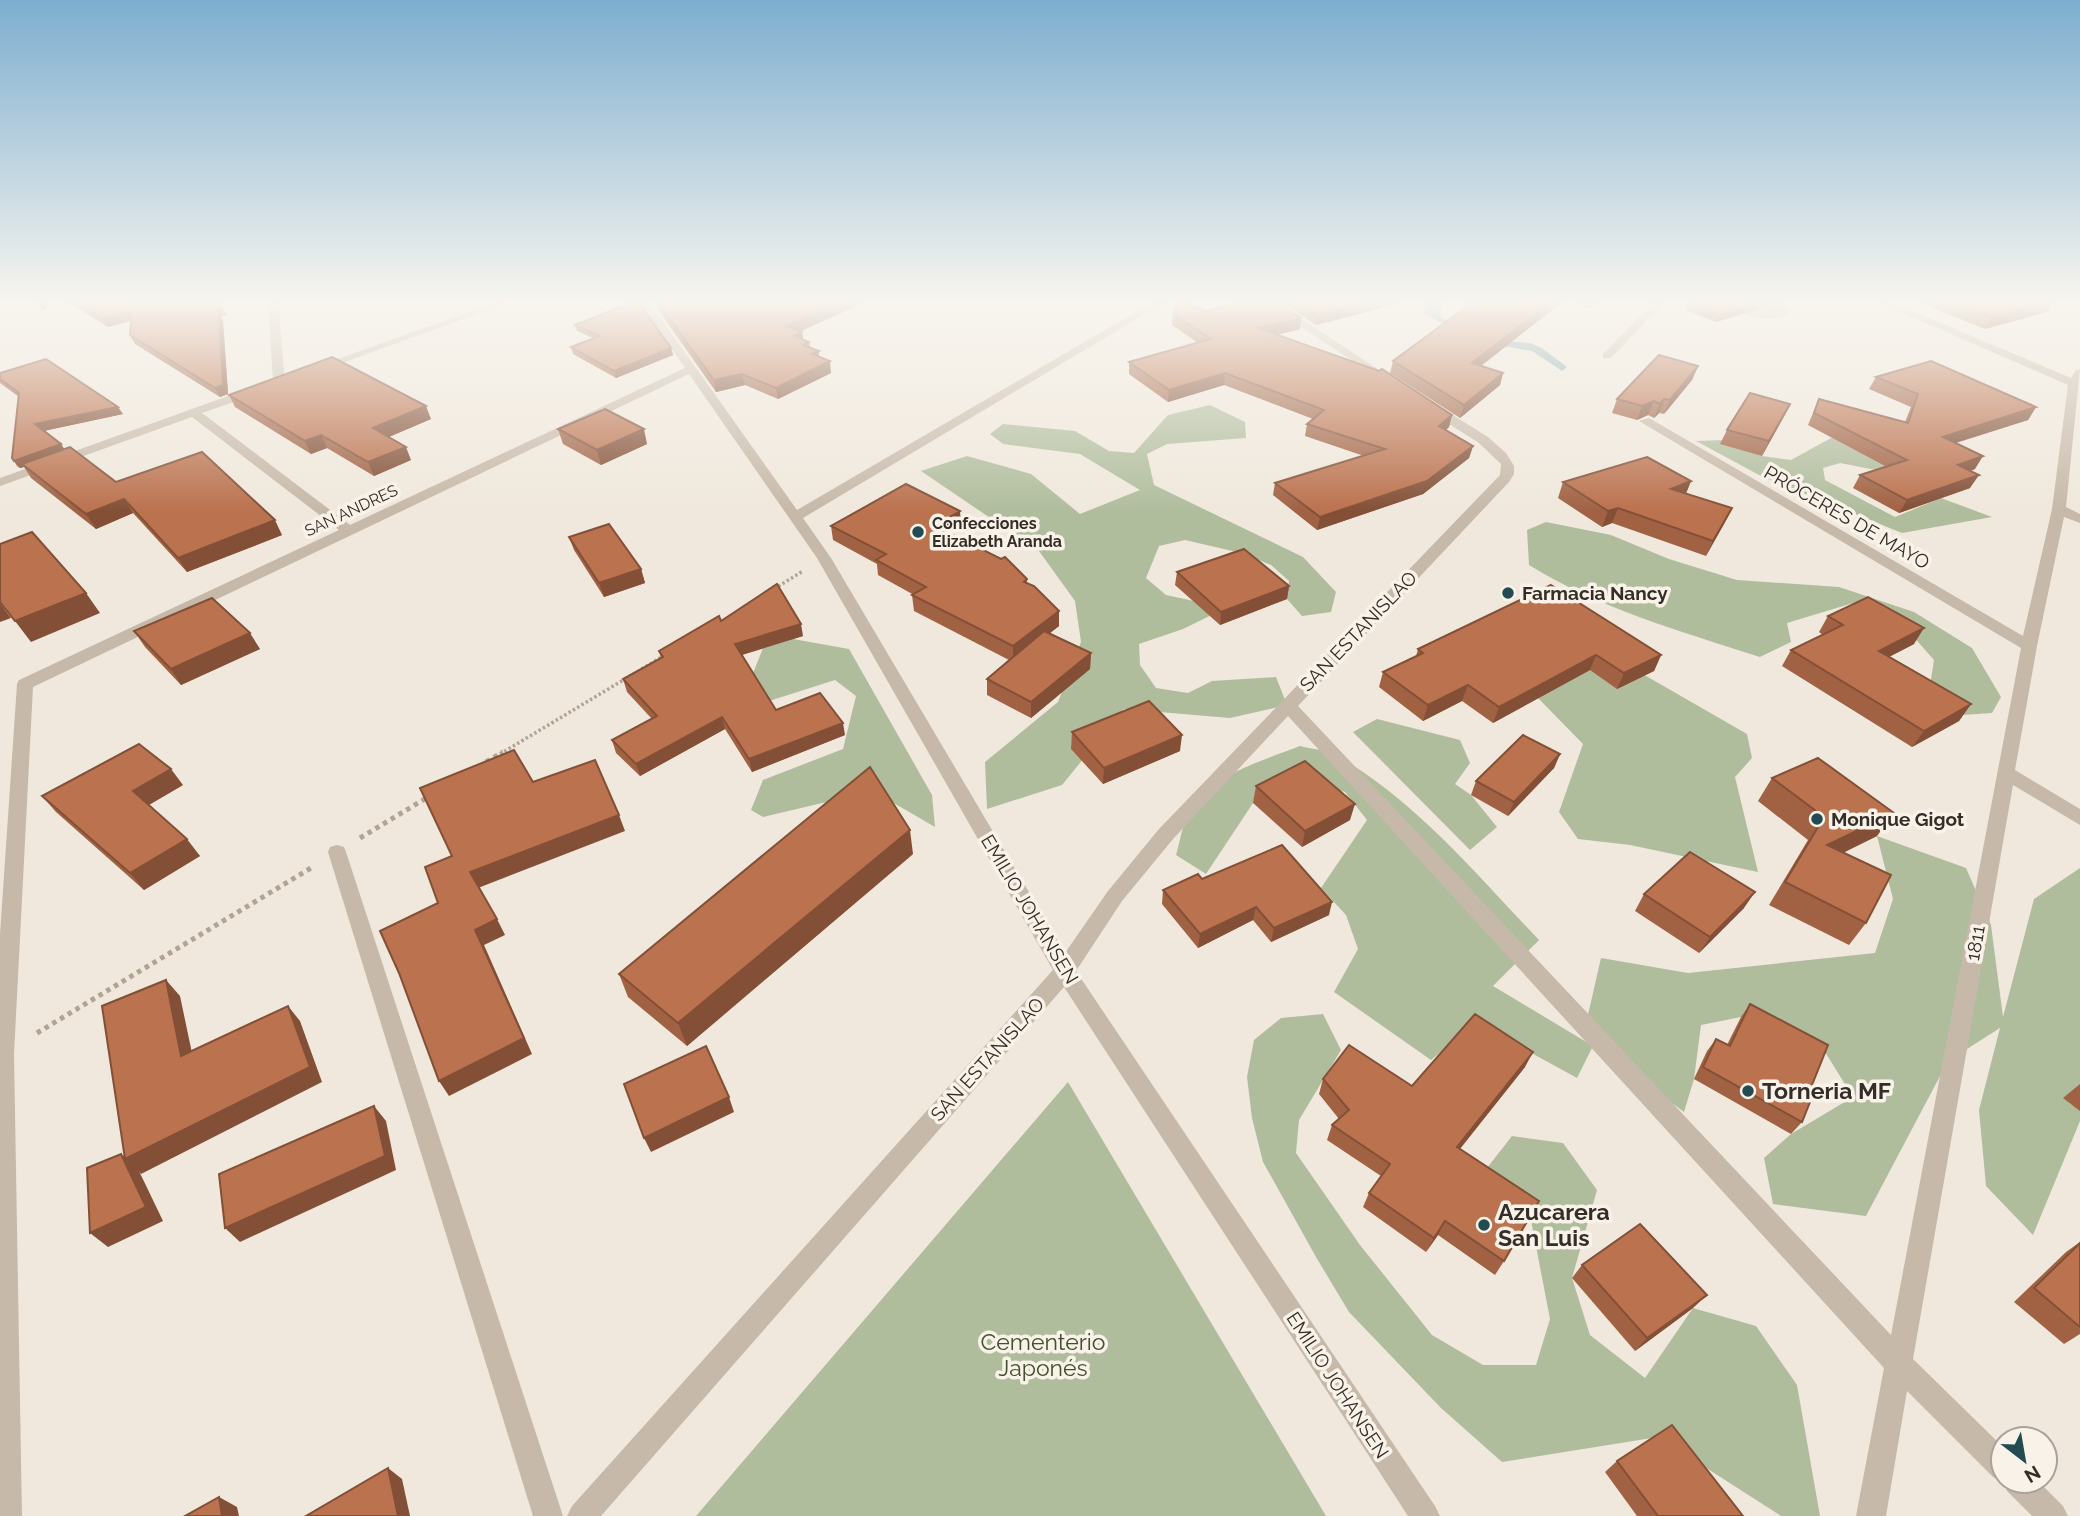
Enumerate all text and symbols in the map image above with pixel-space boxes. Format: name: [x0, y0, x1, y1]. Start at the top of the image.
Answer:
street label: PRÓCERES DE MAYO: [1760, 461, 1934, 573]
street label: SAN ANDRES: [302, 480, 401, 540]
place label: Confecciones Elizabeth Aranda: [932, 514, 1062, 551]
marker: Confecciones Elizabeth Aranda: [910, 524, 926, 540]
street label: SAN ESTANISLAO: [1295, 566, 1421, 696]
place label: Farmacia Nancy: [1522, 582, 1668, 604]
marker: Farmacia Nancy: [1500, 585, 1516, 601]
place label: Monique Gigot: [1831, 808, 1965, 830]
marker: Monique Gigot: [1809, 811, 1825, 827]
street label: EMILIO JOHANSEN: [977, 830, 1083, 988]
street label: 1811: [1961, 924, 1989, 962]
street label: SAN ESTANISLAO: [926, 993, 1048, 1125]
place label: Torneria MF: [1762, 1077, 1891, 1104]
marker: Torneria MF: [1740, 1083, 1756, 1099]
place label: Azucarera San Luis: [1498, 1198, 1610, 1251]
marker: Azucarera San Luis: [1476, 1217, 1492, 1233]
street label: EMILIO JOHANSEN: [1282, 1308, 1394, 1462]
park label: Cementerio Japonés: [981, 1328, 1106, 1381]
north arrow: [1989, 1425, 2059, 1495]
text: N: [2021, 1461, 2045, 1488]

